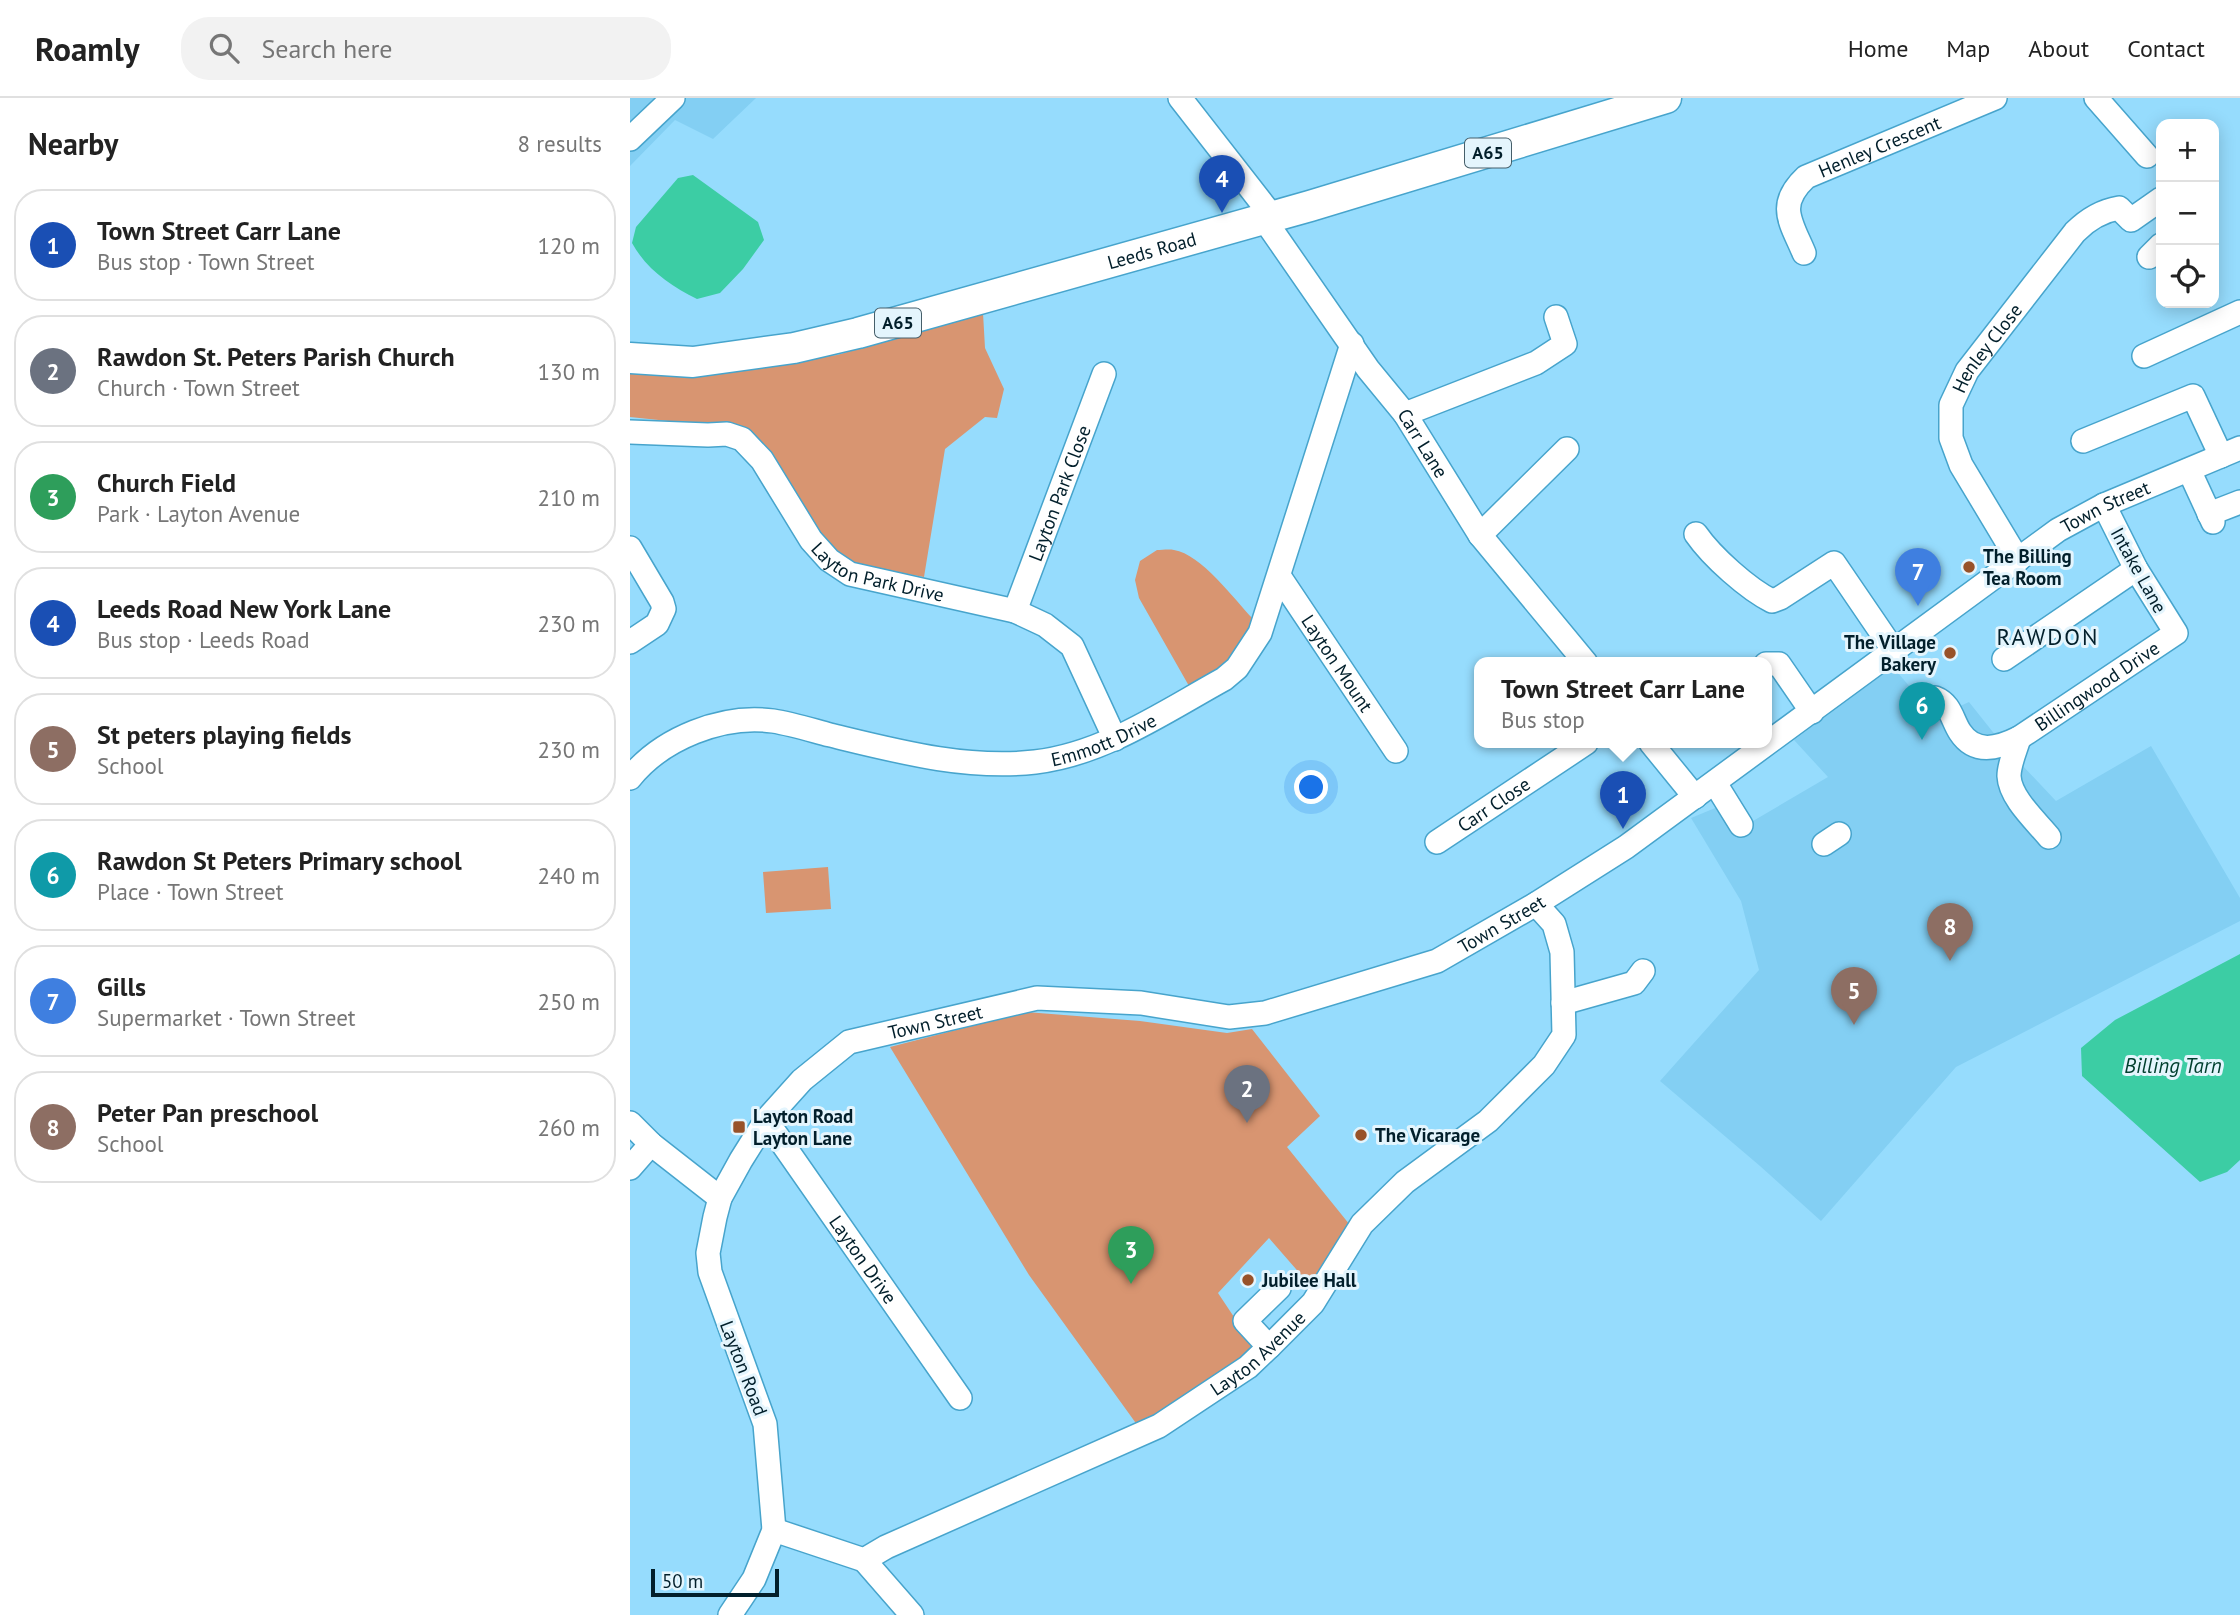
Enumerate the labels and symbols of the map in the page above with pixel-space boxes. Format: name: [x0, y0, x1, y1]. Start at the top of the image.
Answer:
street label: Henley Crescent: [1815, 110, 1945, 182]
road number: A65: [1465, 138, 1511, 168]
pin: 4: [1199, 155, 1245, 213]
street label: Leeds Road: [1105, 227, 1199, 274]
street label: Henley Close: [1946, 299, 2027, 397]
road number: A65: [875, 308, 921, 338]
street label: Carr Lane: [1393, 404, 1453, 482]
street label: Layton Park Close: [1023, 422, 1096, 564]
street label: Town Street: [2056, 475, 2154, 538]
street label: Intake Lane: [2106, 523, 2172, 617]
street label: Layton Park Drive: [806, 537, 946, 607]
place label: The Billing Tea Room: [1983, 544, 2072, 590]
pin: 7: [1895, 548, 1941, 606]
marker: The Billing Tea Room: [1961, 559, 1977, 575]
street label: Layton Mount: [1296, 610, 1379, 717]
district label: RAWDON: [1996, 622, 2100, 651]
place label: The Village Bakery: [1844, 630, 1937, 676]
street label: Billingwood Drive: [2030, 636, 2164, 736]
marker: The Village Bakery: [1942, 645, 1958, 661]
pin: 6: [1899, 682, 1945, 740]
street label: Emmott Drive: [1049, 708, 1160, 771]
your location: [1294, 770, 1328, 804]
pin: 1: [1600, 771, 1646, 829]
street label: Carr Close: [1453, 772, 1535, 837]
street label: Town Street: [1454, 889, 1550, 958]
pin: 8: [1927, 903, 1973, 961]
pin: 5: [1831, 967, 1877, 1025]
street label: Town Street: [886, 999, 985, 1044]
water label: Billing Tarn: [2124, 1052, 2222, 1079]
pin: 2: [1224, 1065, 1270, 1123]
place label: Layton Road Layton Lane: [753, 1104, 853, 1150]
marker: Layton Road Layton Lane: [731, 1119, 747, 1135]
place label: The Vicarage: [1375, 1123, 1480, 1147]
marker: The Vicarage: [1353, 1127, 1369, 1143]
street label: Layton Drive: [824, 1211, 902, 1308]
pin: 3: [1108, 1226, 1154, 1284]
place label: Jubilee Hall: [1261, 1268, 1357, 1292]
marker: Jubilee Hall: [1240, 1272, 1256, 1288]
street label: Layton Avenue: [1206, 1306, 1310, 1401]
street label: Layton Road: [715, 1317, 773, 1419]
scale bar: [651, 1566, 779, 1598]

